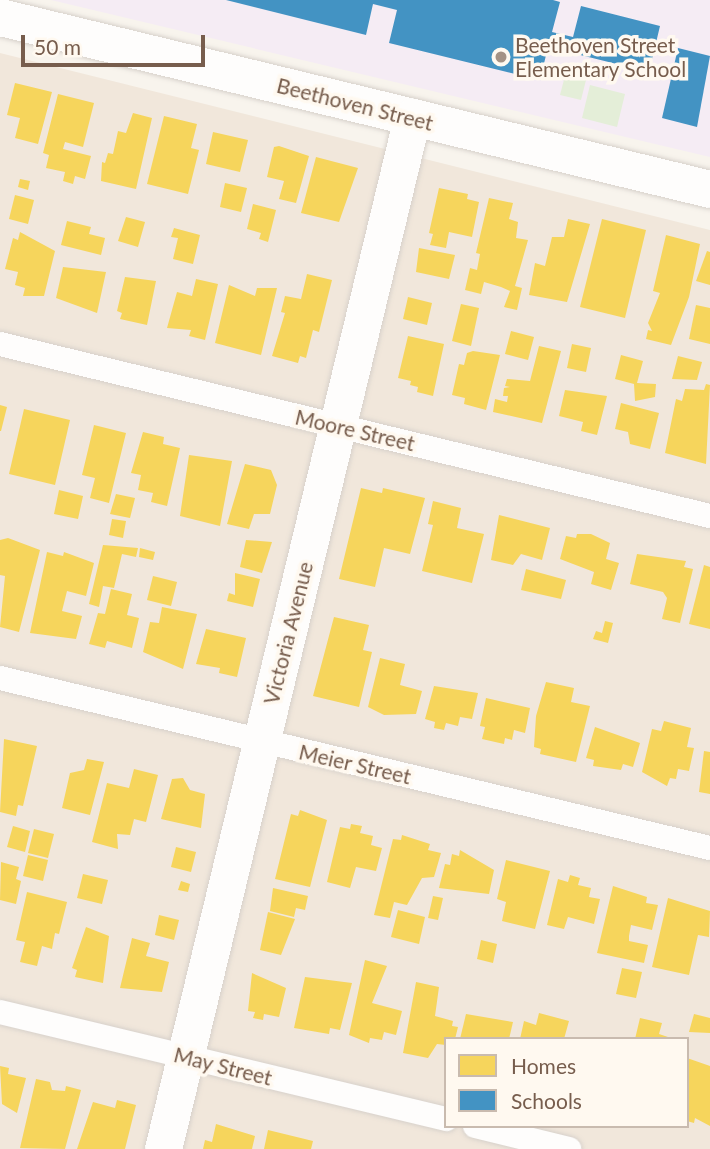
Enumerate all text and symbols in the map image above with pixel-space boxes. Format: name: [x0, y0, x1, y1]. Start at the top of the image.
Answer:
scale bar: [24, 21, 208, 65]
place label: Beethoven Street Elementary School: [515, 32, 687, 82]
text: 50 m: [34, 34, 81, 59]
marker: Beethoven Street Elementary School: [493, 49, 509, 65]
street label: Beethoven Street: [274, 72, 436, 136]
street label: Moore Street: [293, 404, 417, 456]
street label: Victoria Avenue: [258, 559, 318, 707]
street label: Meier Street: [296, 739, 414, 789]
legend: [444, 1037, 689, 1128]
street label: May Street: [171, 1042, 275, 1090]
text: Homes: [511, 1053, 576, 1078]
text: Schools: [511, 1088, 582, 1113]

